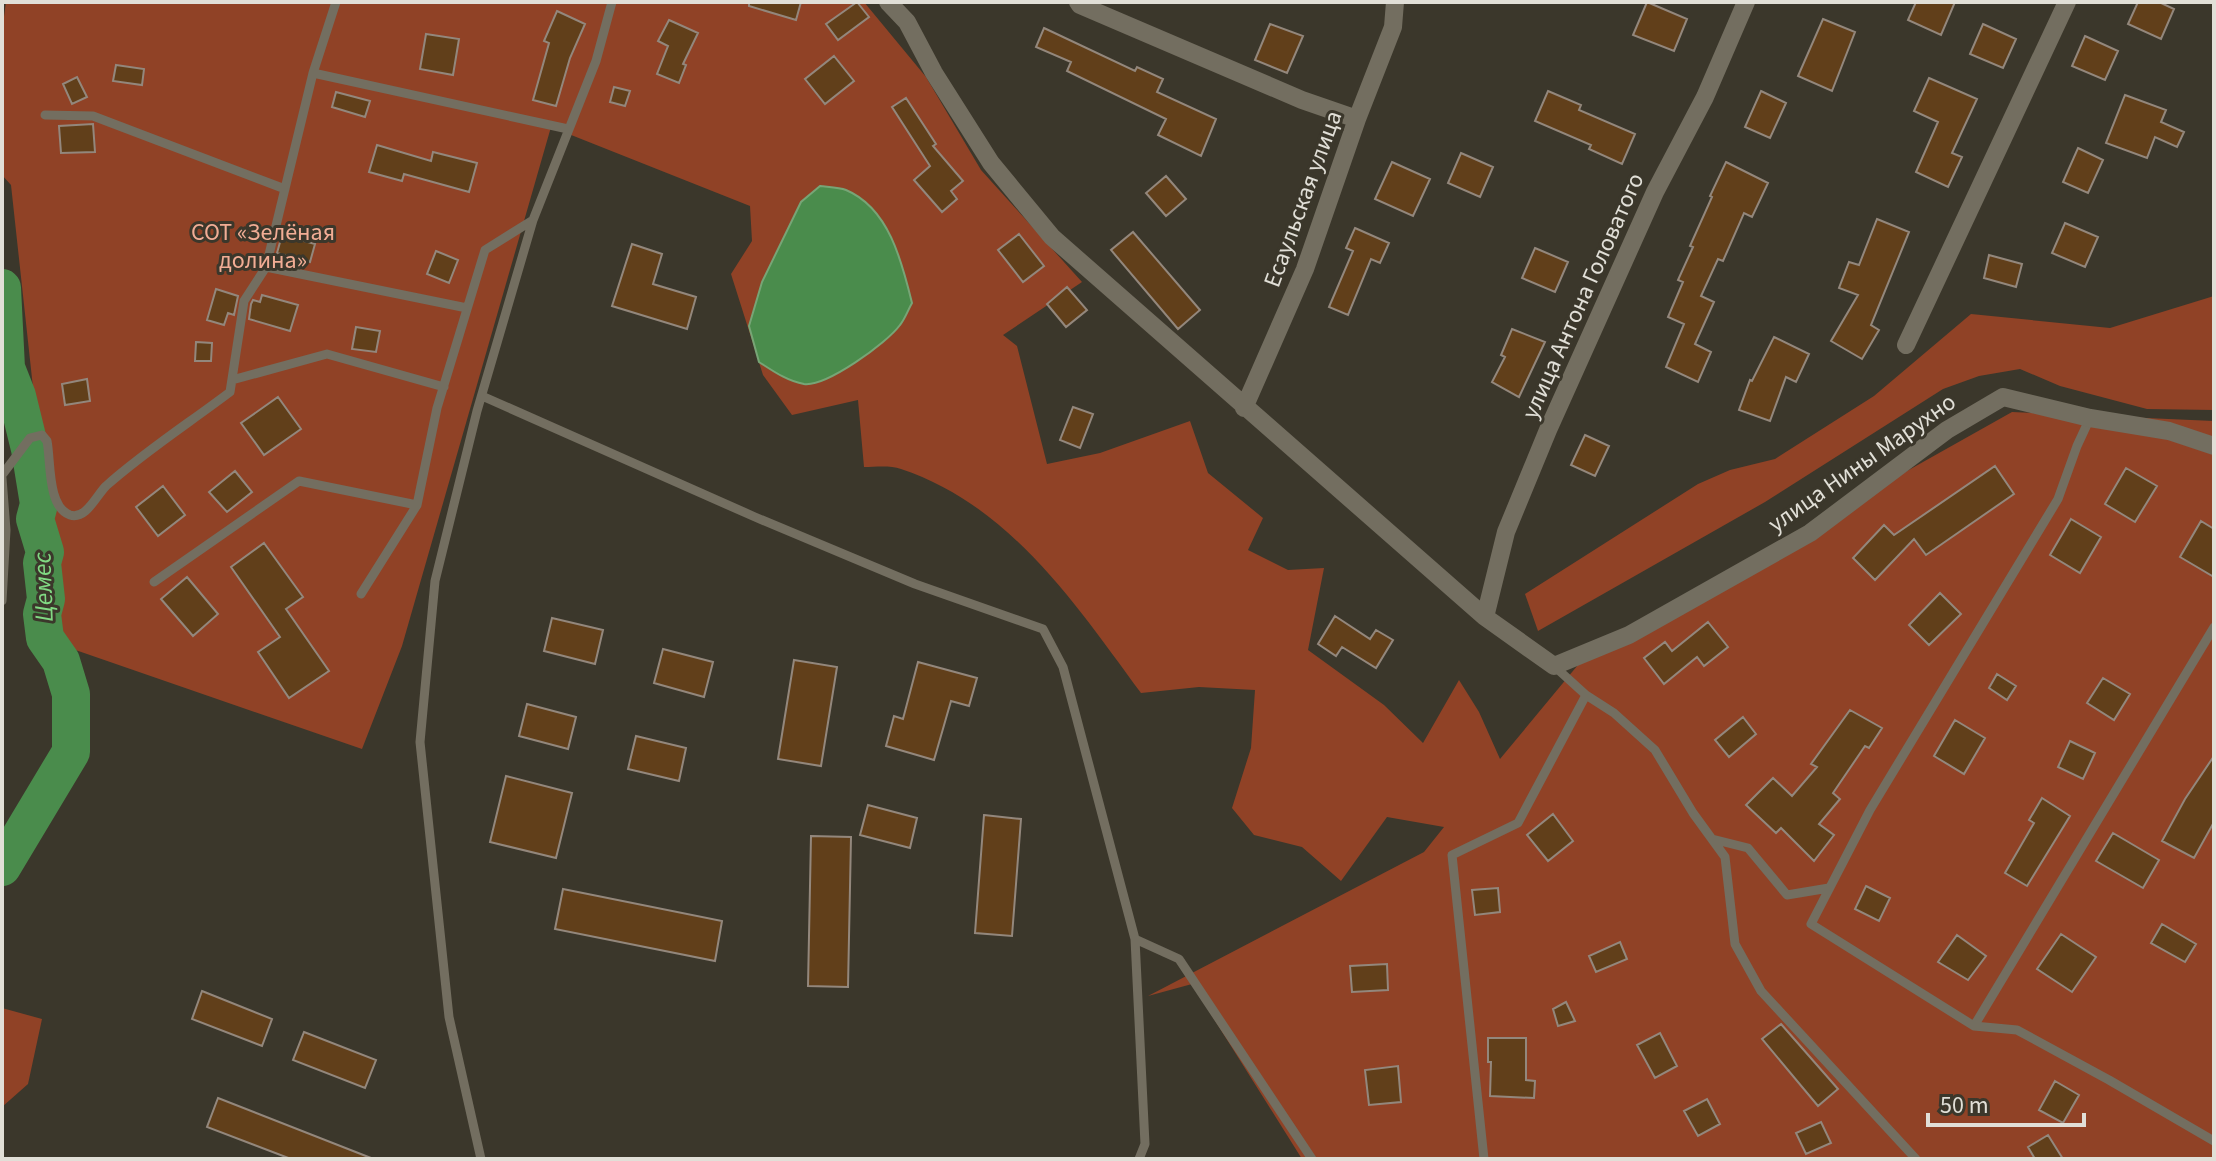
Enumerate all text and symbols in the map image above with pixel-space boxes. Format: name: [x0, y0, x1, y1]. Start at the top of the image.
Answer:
street label: Есаульская улица: [1255, 106, 1351, 292]
street label: улица Антона Головатого: [1513, 167, 1653, 425]
park label: СОТ «Зелёная долина»: [191, 215, 335, 278]
street label: улица Нины Марухно: [1761, 385, 1963, 541]
water label: Цемес: [23, 551, 63, 622]
scale bar: [1928, 1077, 2084, 1127]
text: 50 m: [1940, 1088, 1989, 1123]

